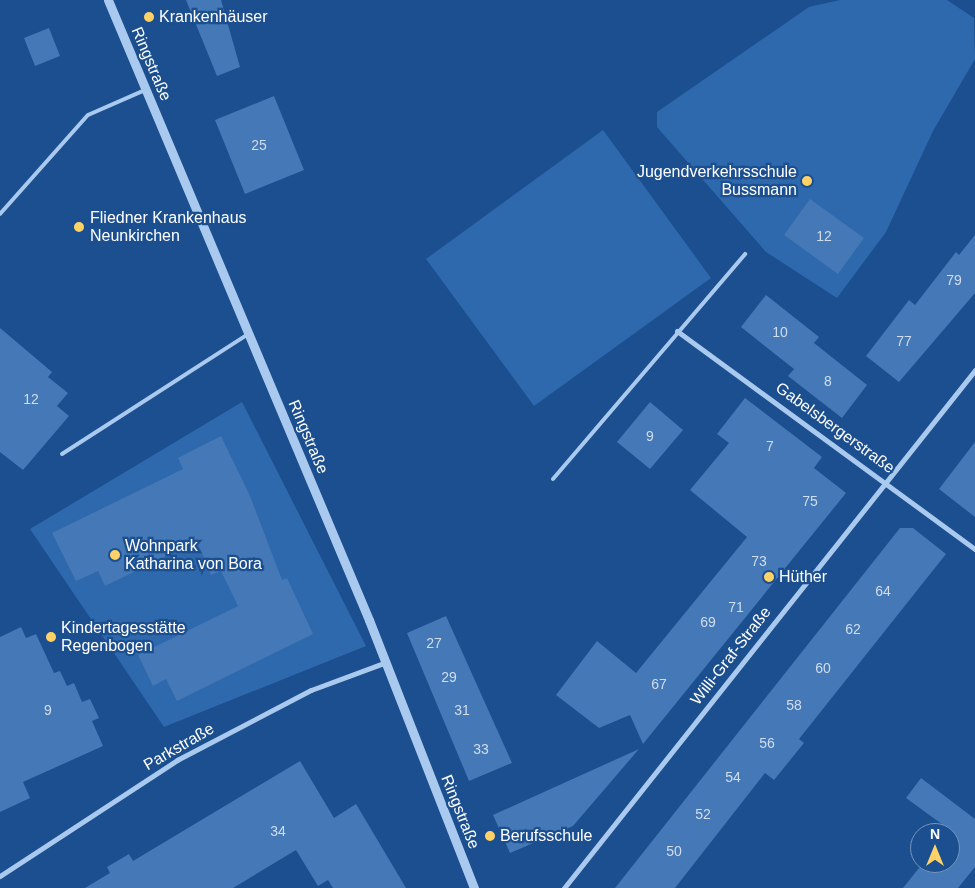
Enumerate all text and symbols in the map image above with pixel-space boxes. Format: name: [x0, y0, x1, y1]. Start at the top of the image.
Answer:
place label: Krankenhäuser: [159, 7, 268, 27]
marker: Krankenhäuser: [143, 11, 155, 23]
street label: Ringstraße: [127, 24, 175, 104]
house number: 25: [251, 137, 267, 153]
place label: Jugendverkehrsschule Bussmann: [637, 162, 797, 200]
marker: Jugendverkehrsschule Bussmann: [801, 175, 813, 187]
place label: Fliedner Krankenhaus Neunkirchen: [90, 208, 247, 246]
marker: Fliedner Krankenhaus Neunkirchen: [72, 220, 86, 234]
house number: 12: [816, 228, 832, 244]
house number: 79: [946, 272, 962, 288]
house number: 10: [772, 324, 788, 340]
house number: 77: [896, 333, 912, 349]
house number: 8: [824, 373, 832, 389]
street label: Gabelsbergerstraße: [772, 378, 898, 478]
house number: 12: [23, 391, 39, 407]
street label: Ringstraße: [284, 397, 332, 477]
house number: 9: [646, 428, 654, 444]
house number: 7: [766, 438, 774, 454]
house number: 75: [802, 493, 818, 509]
place label: Wohnpark Katharina von Bora: [125, 536, 262, 574]
marker: Wohnpark Katharina von Bora: [109, 549, 121, 561]
house number: 73: [751, 553, 767, 569]
place label: Hüther: [779, 567, 827, 587]
marker: Hüther: [763, 571, 775, 583]
house number: 64: [875, 583, 891, 599]
house number: 71: [728, 599, 744, 615]
street label: Willi-Graf-Straße: [687, 603, 775, 709]
house number: 69: [700, 614, 716, 630]
place label: Kindertagesstätte Regenbogen: [61, 618, 186, 656]
house number: 62: [845, 621, 861, 637]
marker: Kindertagesstätte Regenbogen: [45, 631, 57, 643]
house number: 27: [426, 635, 442, 651]
house number: 60: [815, 660, 831, 676]
house number: 29: [441, 669, 457, 685]
house number: 67: [651, 676, 667, 692]
house number: 58: [786, 697, 802, 713]
house number: 9: [44, 702, 52, 718]
house number: 31: [454, 702, 470, 718]
street label: Parkstraße: [140, 719, 218, 775]
house number: 56: [759, 735, 775, 751]
house number: 33: [473, 741, 489, 757]
house number: 54: [725, 769, 741, 785]
street label: Ringstraße: [436, 772, 484, 852]
house number: 52: [695, 806, 711, 822]
house number: 34: [270, 823, 286, 839]
north arrow: [910, 823, 960, 873]
place label: Berufsschule: [500, 826, 592, 846]
text: N: [930, 826, 940, 842]
marker: Berufsschule: [484, 830, 496, 842]
house number: 50: [666, 843, 682, 859]

